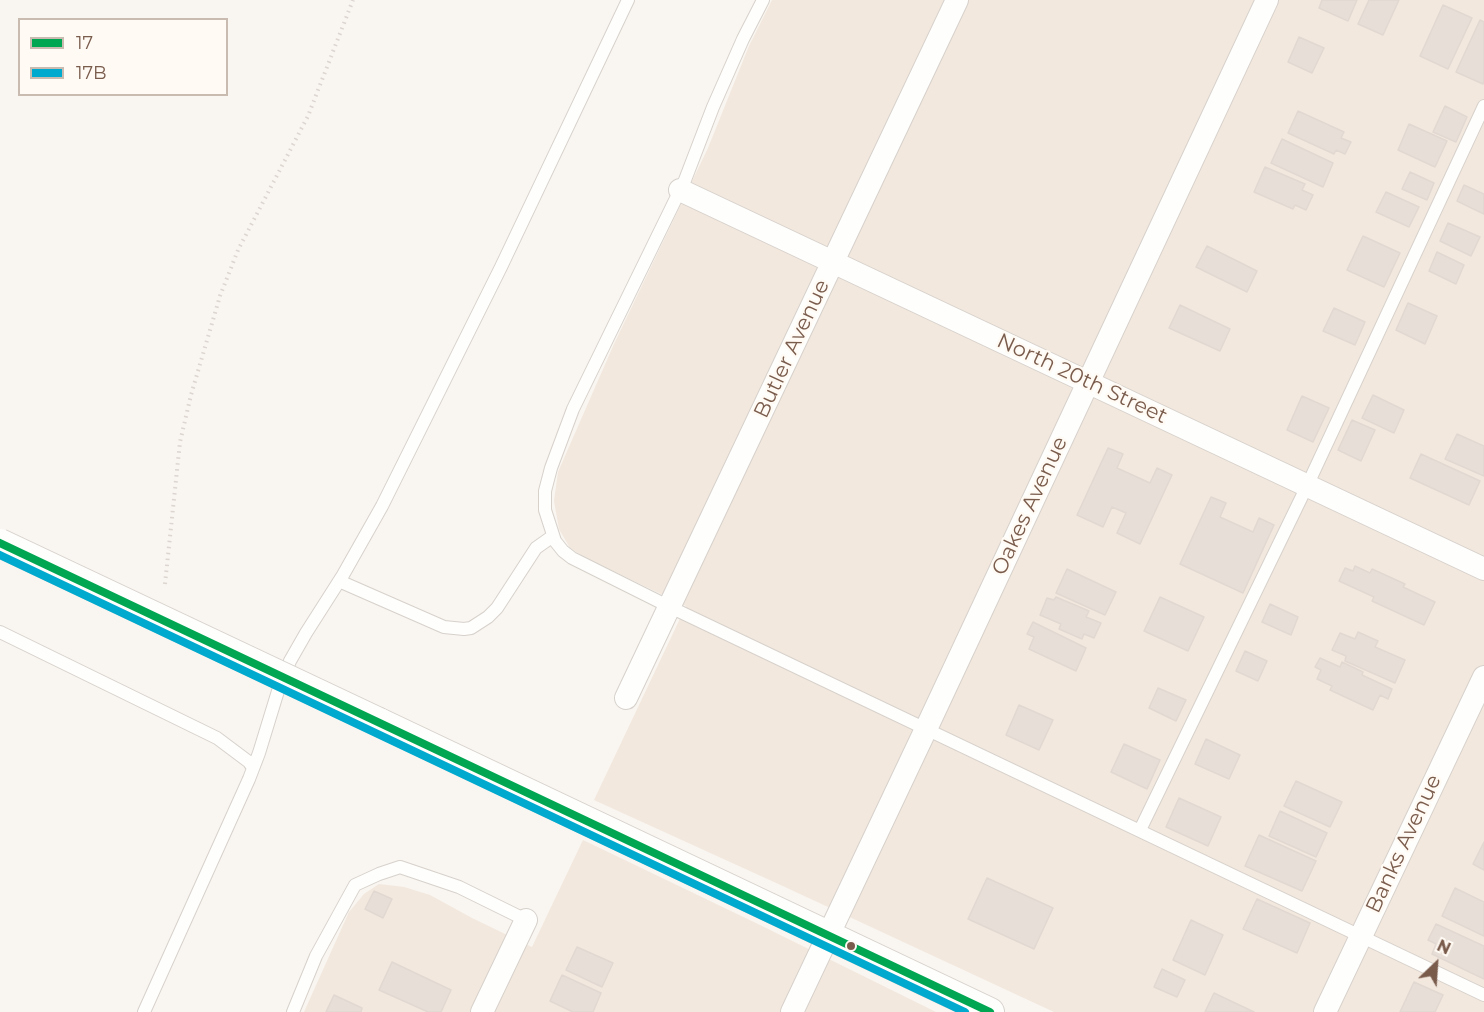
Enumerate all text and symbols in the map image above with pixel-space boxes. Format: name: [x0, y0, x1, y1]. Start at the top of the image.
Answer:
legend: [18, 18, 228, 96]
text: 17: [76, 32, 93, 54]
text: 17B: [76, 62, 107, 84]
street label: Butler Avenue: [749, 276, 835, 422]
street label: North 20th Street: [993, 329, 1171, 429]
street label: Oakes Avenue: [987, 433, 1073, 579]
street label: Banks Avenue: [1361, 771, 1447, 917]
north arrow: [1406, 934, 1466, 994]
text: N: [1434, 936, 1454, 959]
unlabelled marker: [845, 940, 857, 952]

